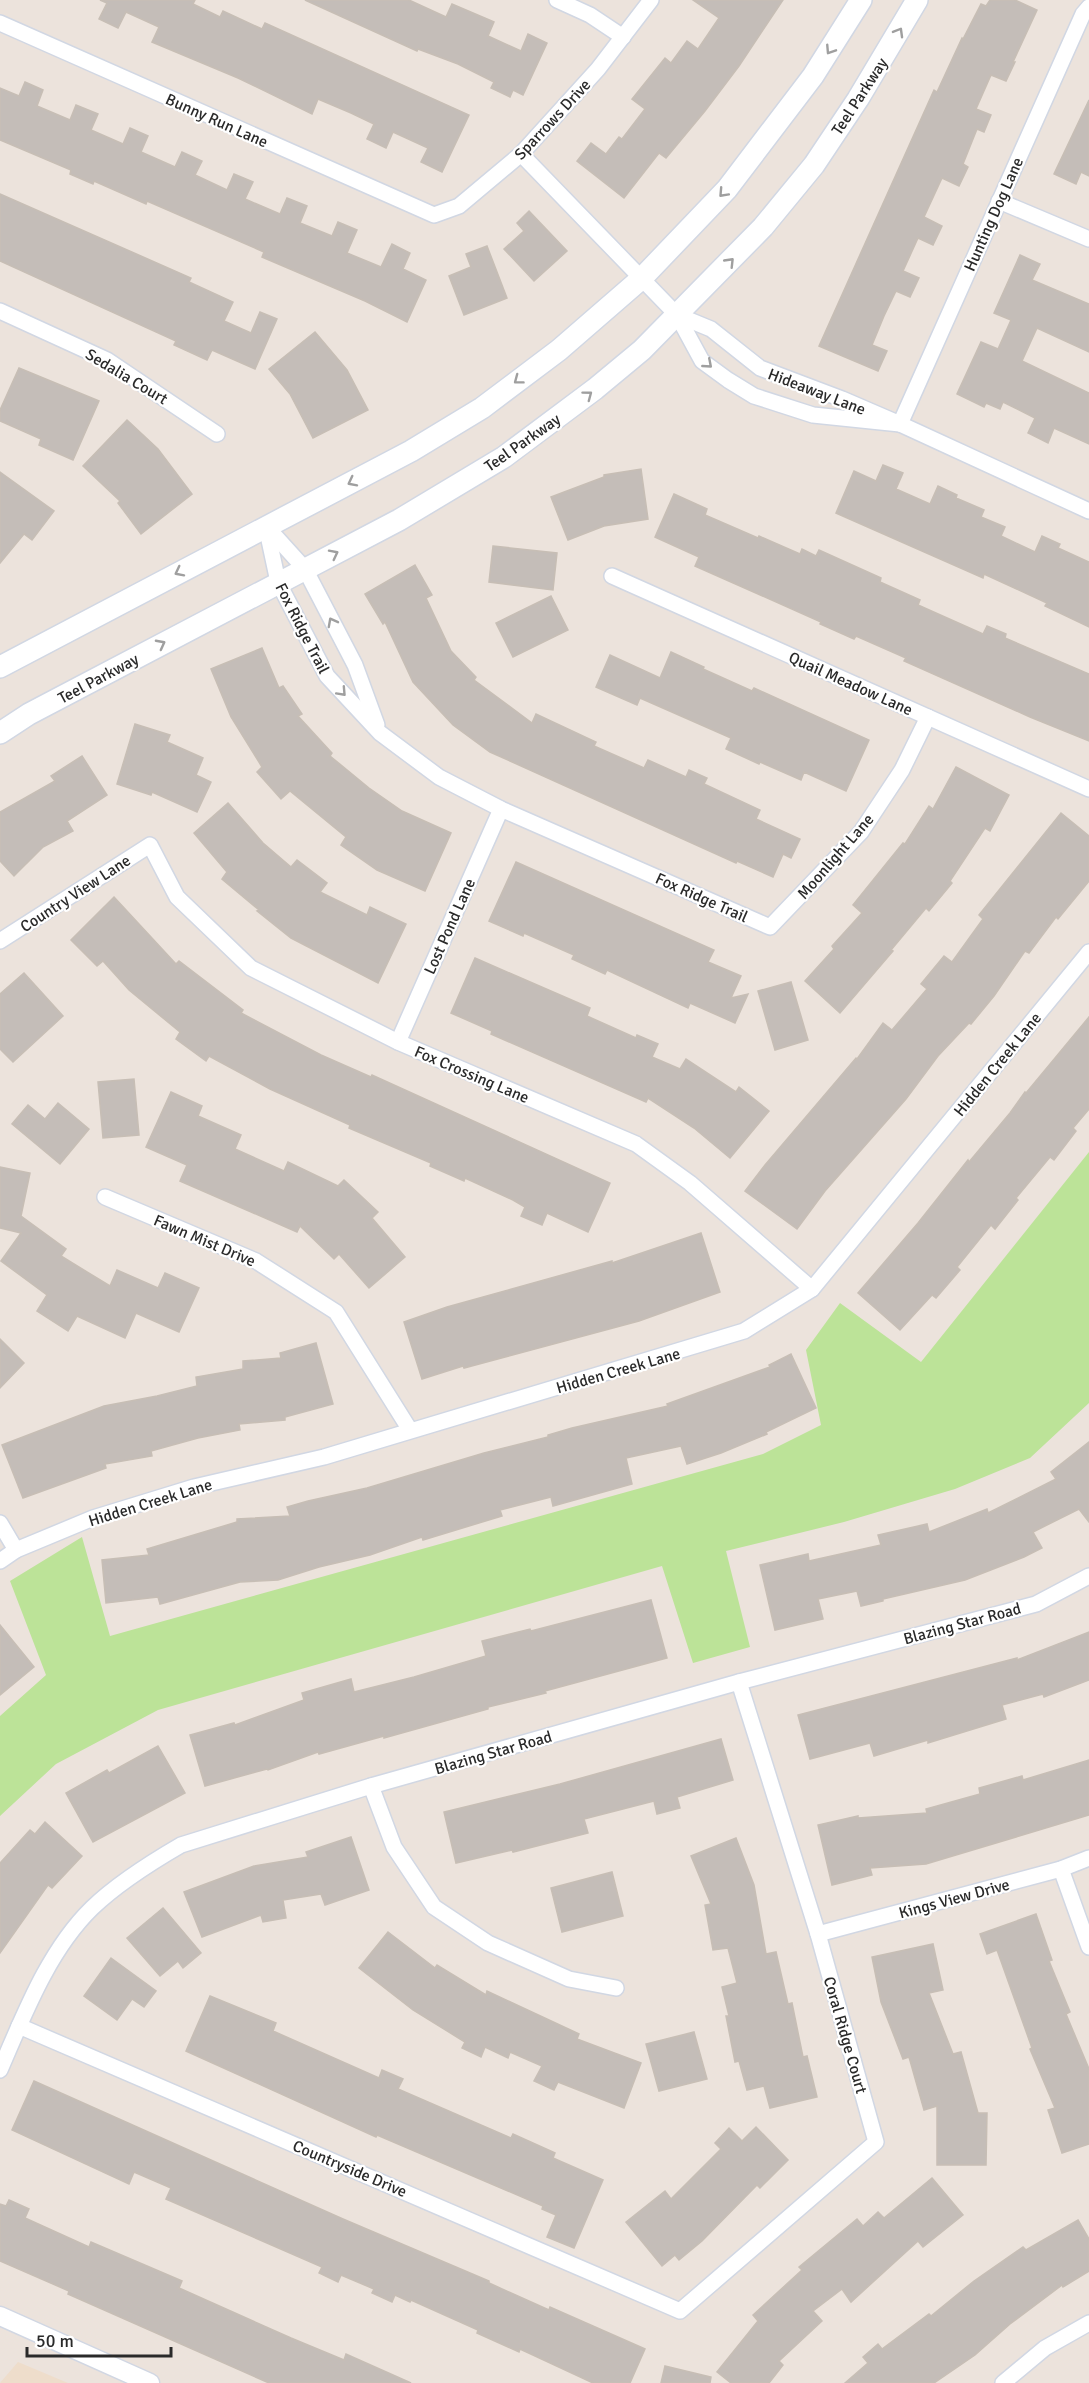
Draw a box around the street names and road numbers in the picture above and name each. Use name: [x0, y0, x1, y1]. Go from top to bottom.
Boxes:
street label: Teel Parkway: [827, 54, 893, 139]
street label: Sparrows Drive: [510, 75, 595, 164]
street label: Bunny Run Lane: [162, 89, 271, 152]
street label: Hunting Dog Lane: [960, 154, 1028, 275]
street label: Sedalia Court: [82, 344, 172, 409]
street label: Hideaway Lane: [765, 364, 868, 420]
street label: Teel Parkway: [481, 409, 565, 476]
street label: Fox Ridge Trail: [271, 580, 334, 677]
street label: Quail Meadow Lane: [785, 648, 916, 720]
street label: Teel Parkway: [55, 649, 143, 708]
street label: Moonlight Lane: [793, 810, 878, 903]
street label: Country View Lane: [17, 851, 135, 937]
street label: Fox Ridge Trail: [652, 869, 751, 927]
street label: Lost Pond Lane: [420, 875, 480, 978]
street label: Hidden Creek Lane: [950, 1009, 1046, 1121]
street label: Fox Crossing Lane: [411, 1042, 532, 1108]
street label: Fawn Mist Drive: [151, 1210, 259, 1271]
street label: Hidden Creek Lane: [554, 1344, 683, 1398]
street label: Hidden Creek Lane: [86, 1475, 215, 1531]
street label: Blazing Star Road: [901, 1599, 1023, 1649]
street label: Blazing Star Road: [432, 1727, 554, 1779]
street label: Kings View Drive: [897, 1875, 1012, 1923]
street label: Coral Ridge Court: [819, 1974, 871, 2096]
street label: Countryside Drive: [290, 2136, 410, 2202]

